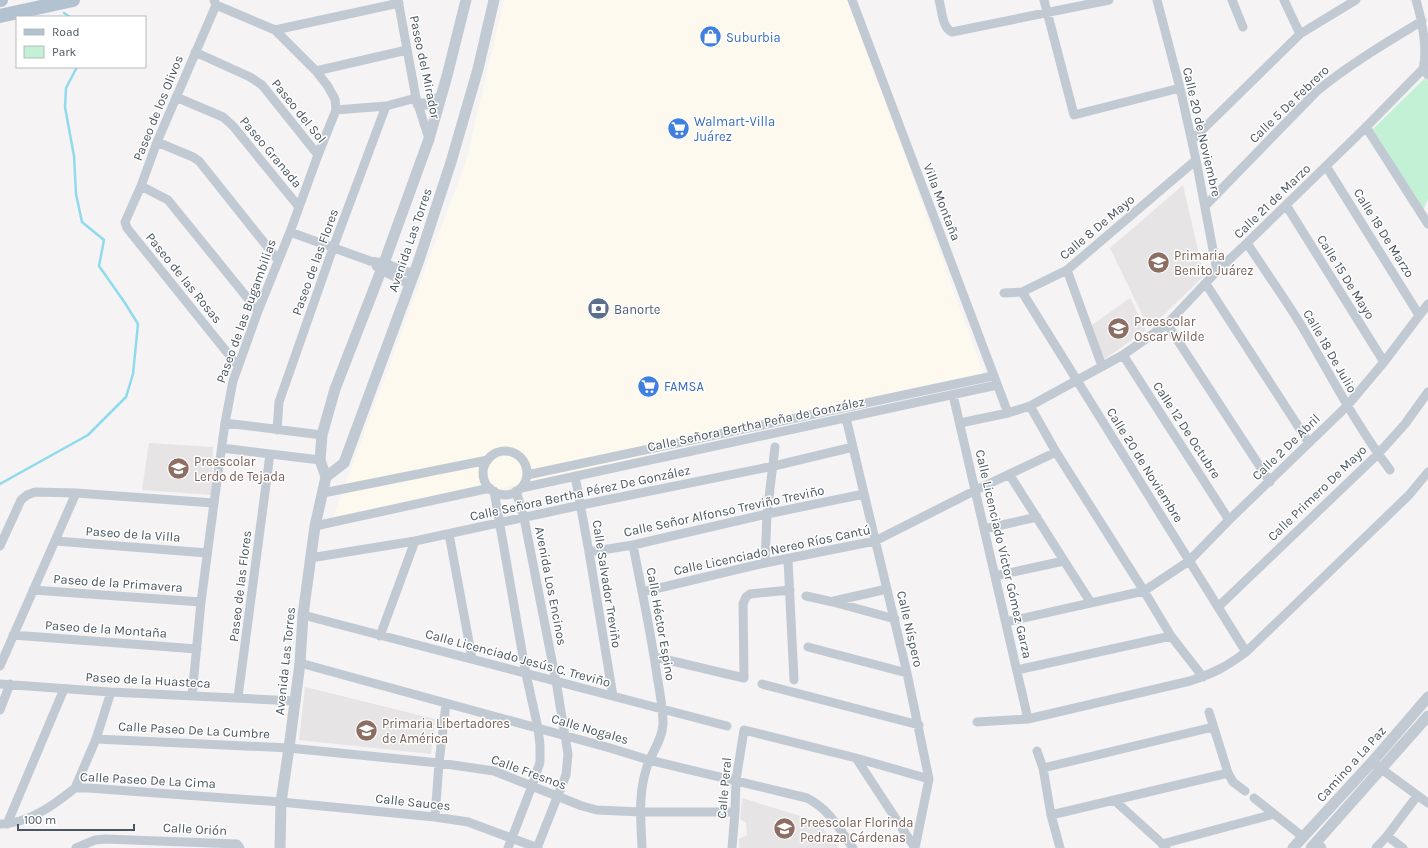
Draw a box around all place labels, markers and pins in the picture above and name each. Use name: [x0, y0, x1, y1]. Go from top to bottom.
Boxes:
shop icon: Suburbia: [697, 24, 723, 50]
place label: Suburbia: [726, 30, 781, 45]
place label: Walmart-Villa Juárez: [694, 114, 775, 144]
supermarket icon: Walmart-Villa Juárez: [666, 115, 692, 141]
place label: Primaria Benito Juárez: [1174, 248, 1253, 278]
school or university icon: Primaria Benito Juárez: [1146, 249, 1172, 275]
bank icon: Banorte: [586, 296, 612, 322]
place label: Banorte: [614, 302, 661, 317]
place label: Preescolar Oscar Wilde: [1134, 314, 1205, 344]
school or university icon: Preescolar Oscar Wilde: [1105, 315, 1131, 341]
supermarket icon: FAMSA: [635, 373, 661, 399]
place label: FAMSA: [664, 379, 704, 394]
place label: Preescolar Lerdo de Tejada: [194, 454, 285, 484]
school or university icon: Preescolar Lerdo de Tejada: [166, 455, 192, 481]
place label: Primaria Libertadores de América: [382, 716, 510, 746]
school or university icon: Primaria Libertadores de América: [354, 717, 380, 743]
place label: Preescolar Florinda Pedraza Cárdenas: [800, 815, 913, 845]
school or university icon: Preescolar Florinda Pedraza Cárdenas: [772, 816, 798, 842]

